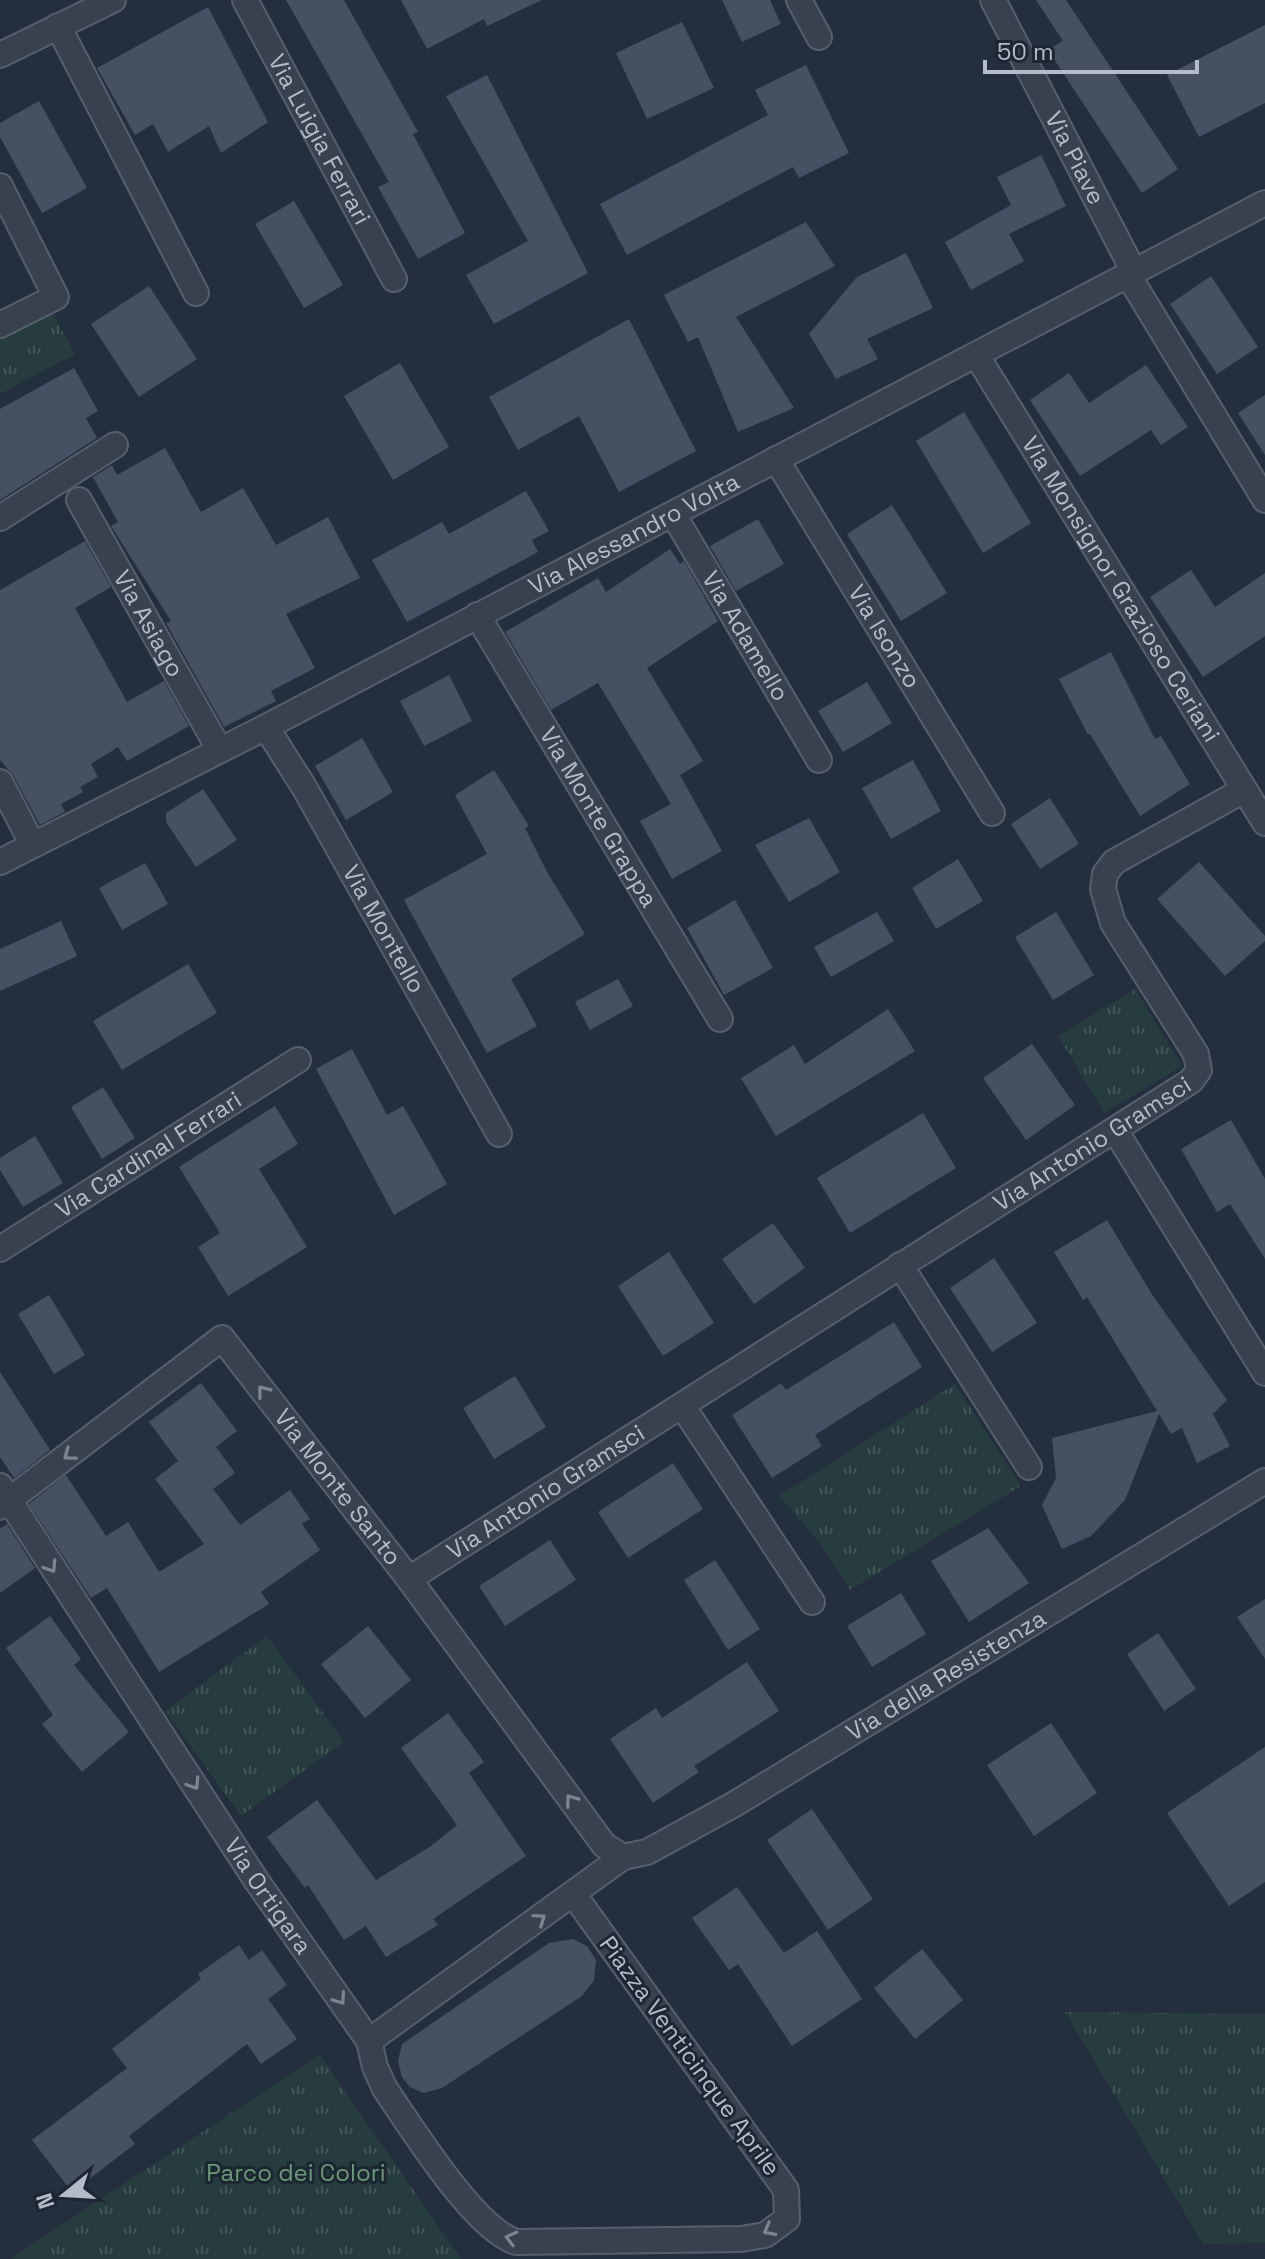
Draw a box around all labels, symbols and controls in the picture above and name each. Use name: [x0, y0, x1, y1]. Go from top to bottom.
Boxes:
scale bar: [985, 24, 1197, 74]
text: 50 m: [997, 36, 1054, 67]
street label: Via Luigia Ferrari: [262, 48, 378, 230]
street label: Via Piave: [1038, 106, 1112, 210]
street label: Via Monsignor Grazioso Ceriani: [1015, 430, 1227, 748]
street label: Via Alessandro Volta: [523, 465, 745, 601]
street label: Via Asiago: [107, 565, 191, 682]
street label: Via Adamello: [695, 565, 797, 707]
street label: Via Isonzo: [841, 579, 928, 694]
street label: Via Monte Grappa: [533, 721, 665, 913]
street label: Via Montello: [336, 859, 433, 998]
street label: Via Antonio Gramsci: [987, 1069, 1197, 1218]
street label: Via Cardinal Ferrari: [50, 1084, 247, 1225]
one-way arrow: [259, 1385, 273, 1400]
street label: Via Monte Santo: [268, 1402, 409, 1572]
street label: Via Antonio Gramsci: [441, 1417, 650, 1566]
one-way arrow: [63, 1446, 78, 1460]
one-way arrow: [41, 1558, 56, 1573]
street label: Via della Resistenza: [840, 1602, 1052, 1747]
one-way arrow: [184, 1776, 199, 1790]
one-way arrow: [566, 1795, 581, 1809]
street label: Via Ortigara: [218, 1832, 319, 1960]
one-way arrow: [531, 1914, 545, 1929]
street label: Piazza Venticinque Aprile: [593, 1930, 788, 2182]
one-way arrow: [330, 1991, 345, 2005]
north arrow: [24, 2155, 104, 2235]
park label: Parco dei Colori: [206, 2157, 386, 2188]
text: N: [29, 2190, 61, 2213]
one-way arrow: [762, 2220, 777, 2235]
one-way arrow: [505, 2230, 519, 2247]

